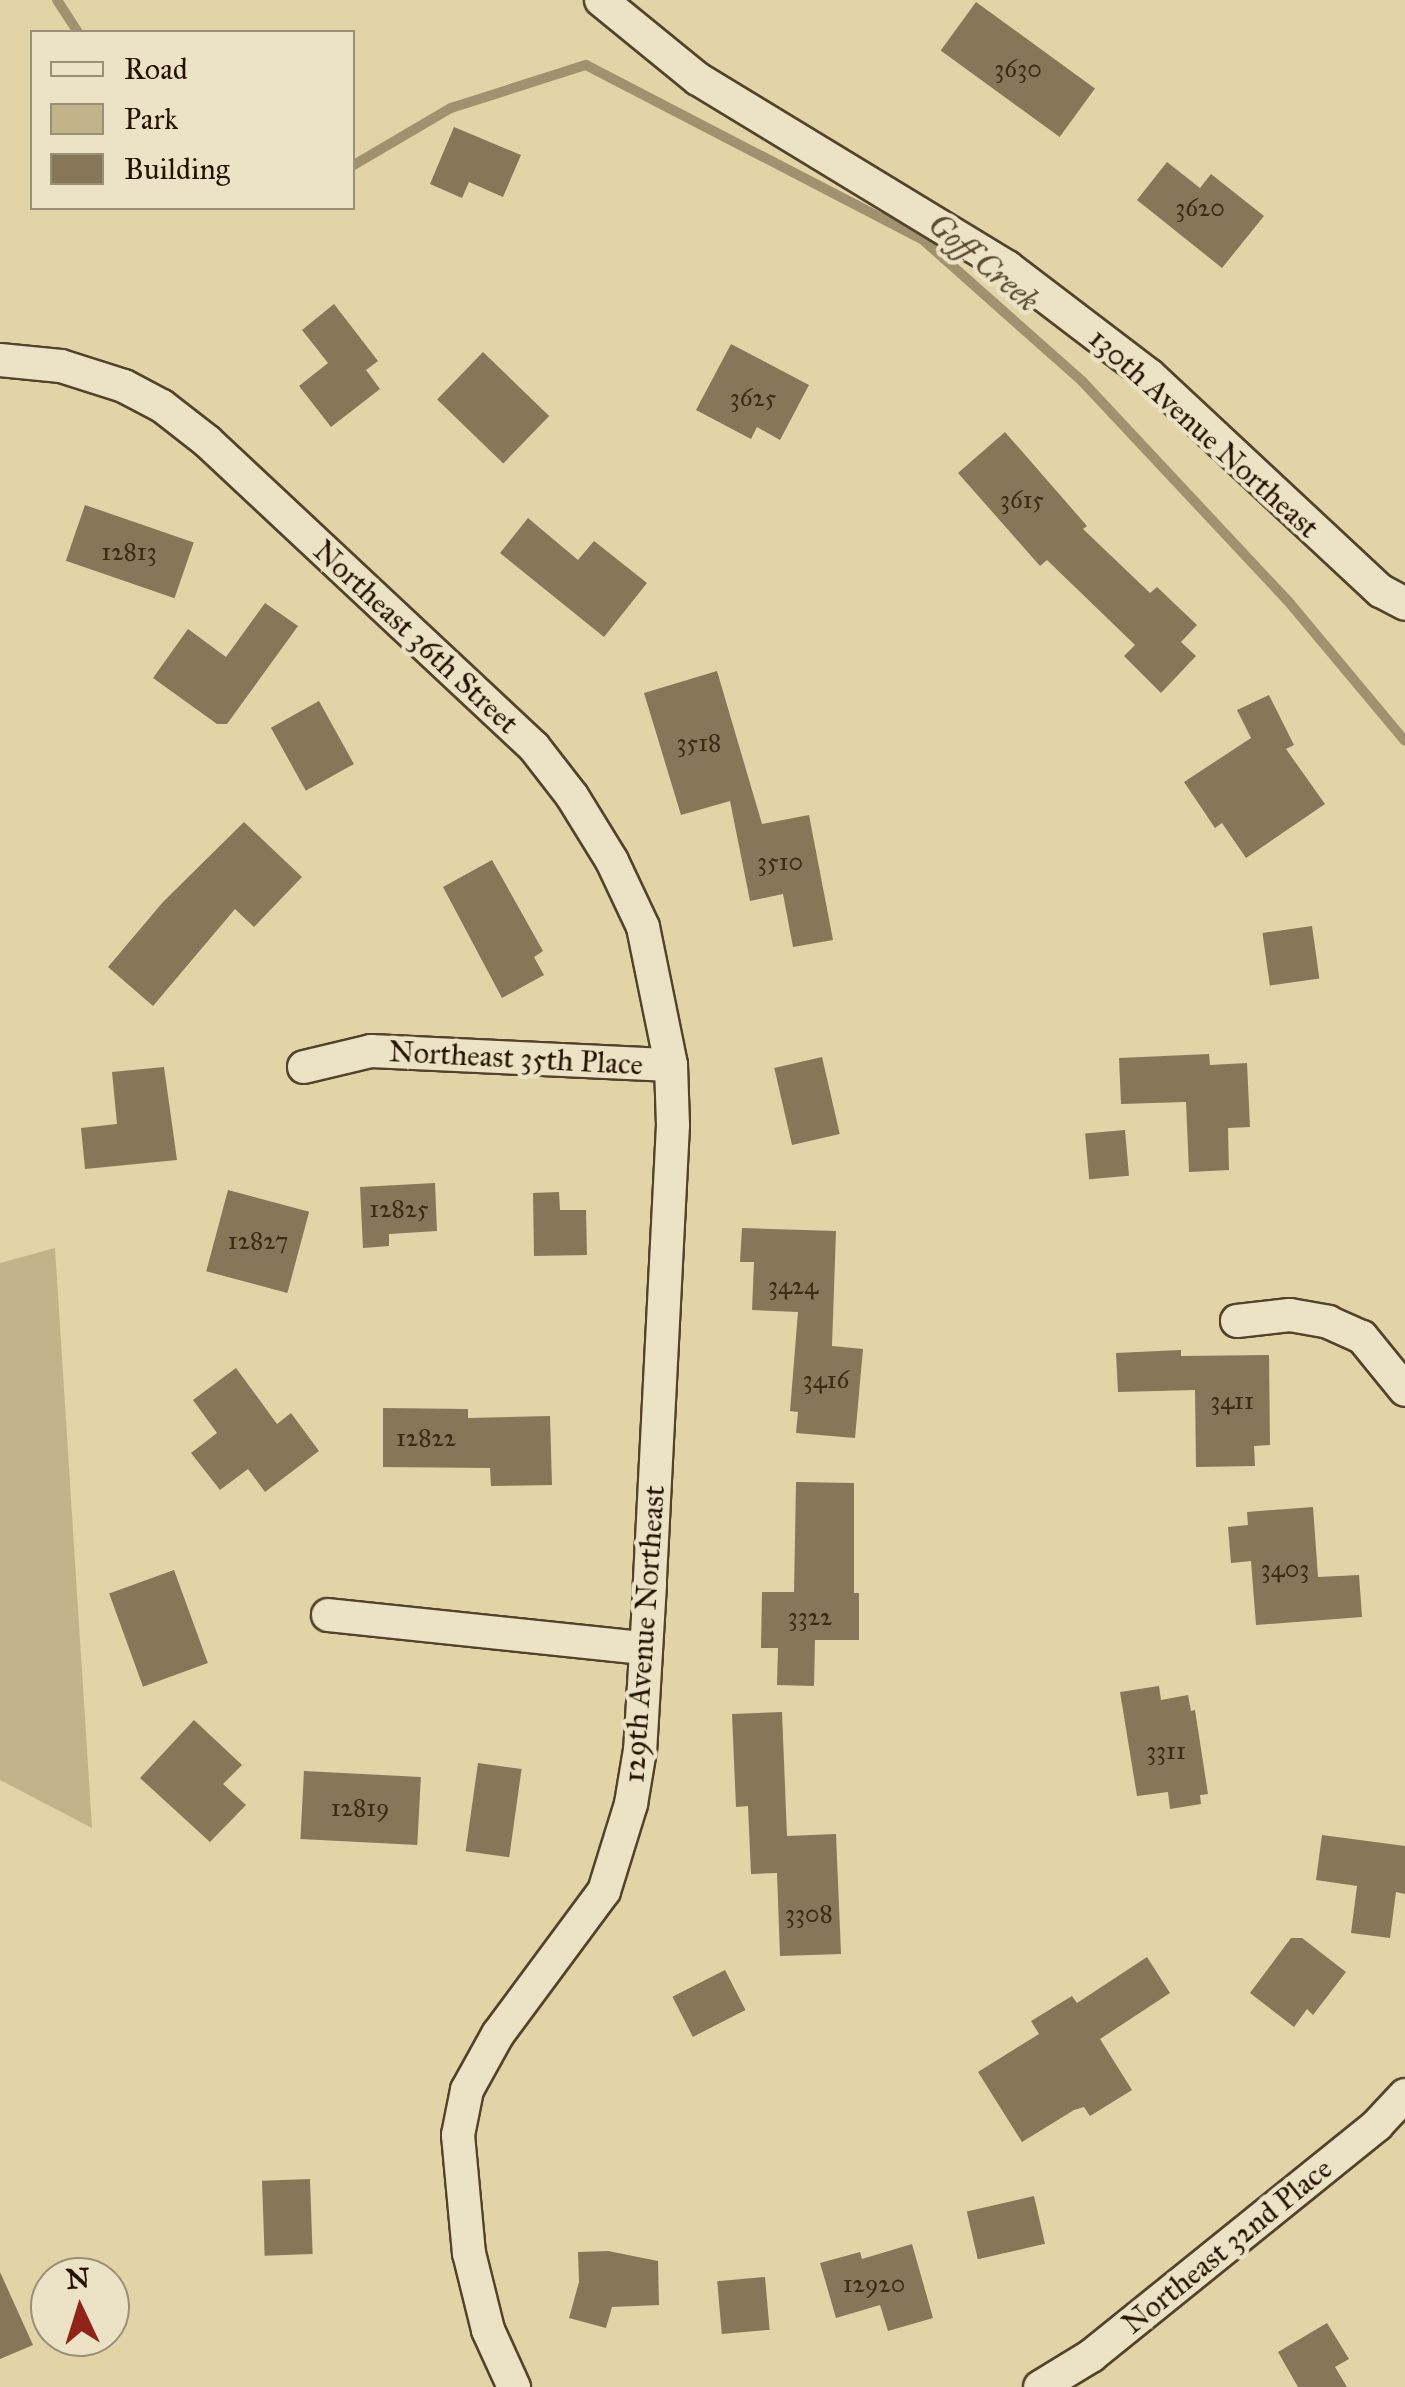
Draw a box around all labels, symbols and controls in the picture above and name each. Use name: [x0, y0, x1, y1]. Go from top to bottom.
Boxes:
legend: [30, 30, 355, 210]
text: Road: [124, 51, 188, 87]
house number: 3630: [994, 54, 1042, 84]
text: Park: [124, 101, 178, 137]
text: Building: [124, 151, 230, 187]
house number: 3620: [1175, 193, 1225, 223]
water label: Goff Creek: [920, 206, 1046, 320]
street label: 130th Avenue Northeast: [1082, 320, 1326, 546]
house number: 3625: [730, 383, 776, 413]
house number: 3615: [1000, 485, 1044, 515]
street label: Northeast 36th Street: [306, 533, 526, 741]
house number: 12813: [101, 537, 157, 567]
house number: 3518: [677, 728, 721, 758]
house number: 3510: [757, 847, 803, 877]
street label: Northeast 35th Place: [388, 1033, 644, 1083]
house number: 12825: [369, 1194, 429, 1224]
house number: 12827: [228, 1226, 288, 1256]
house number: 3424: [768, 1271, 818, 1301]
house number: 3416: [803, 1365, 849, 1395]
house number: 3411: [1210, 1386, 1254, 1416]
house number: 12822: [396, 1423, 456, 1453]
street label: 129th Avenue Northeast: [616, 1484, 672, 1784]
house number: 3403: [1261, 1554, 1309, 1584]
house number: 3322: [788, 1602, 832, 1632]
house number: 3311: [1146, 1736, 1186, 1766]
house number: 12819: [331, 1793, 389, 1823]
house number: 3308: [785, 1899, 833, 1929]
street label: Northeast 32nd Place: [1115, 2150, 1339, 2342]
north arrow: [30, 2257, 130, 2357]
text: N: [65, 2260, 91, 2297]
house number: 12920: [843, 2269, 905, 2299]

